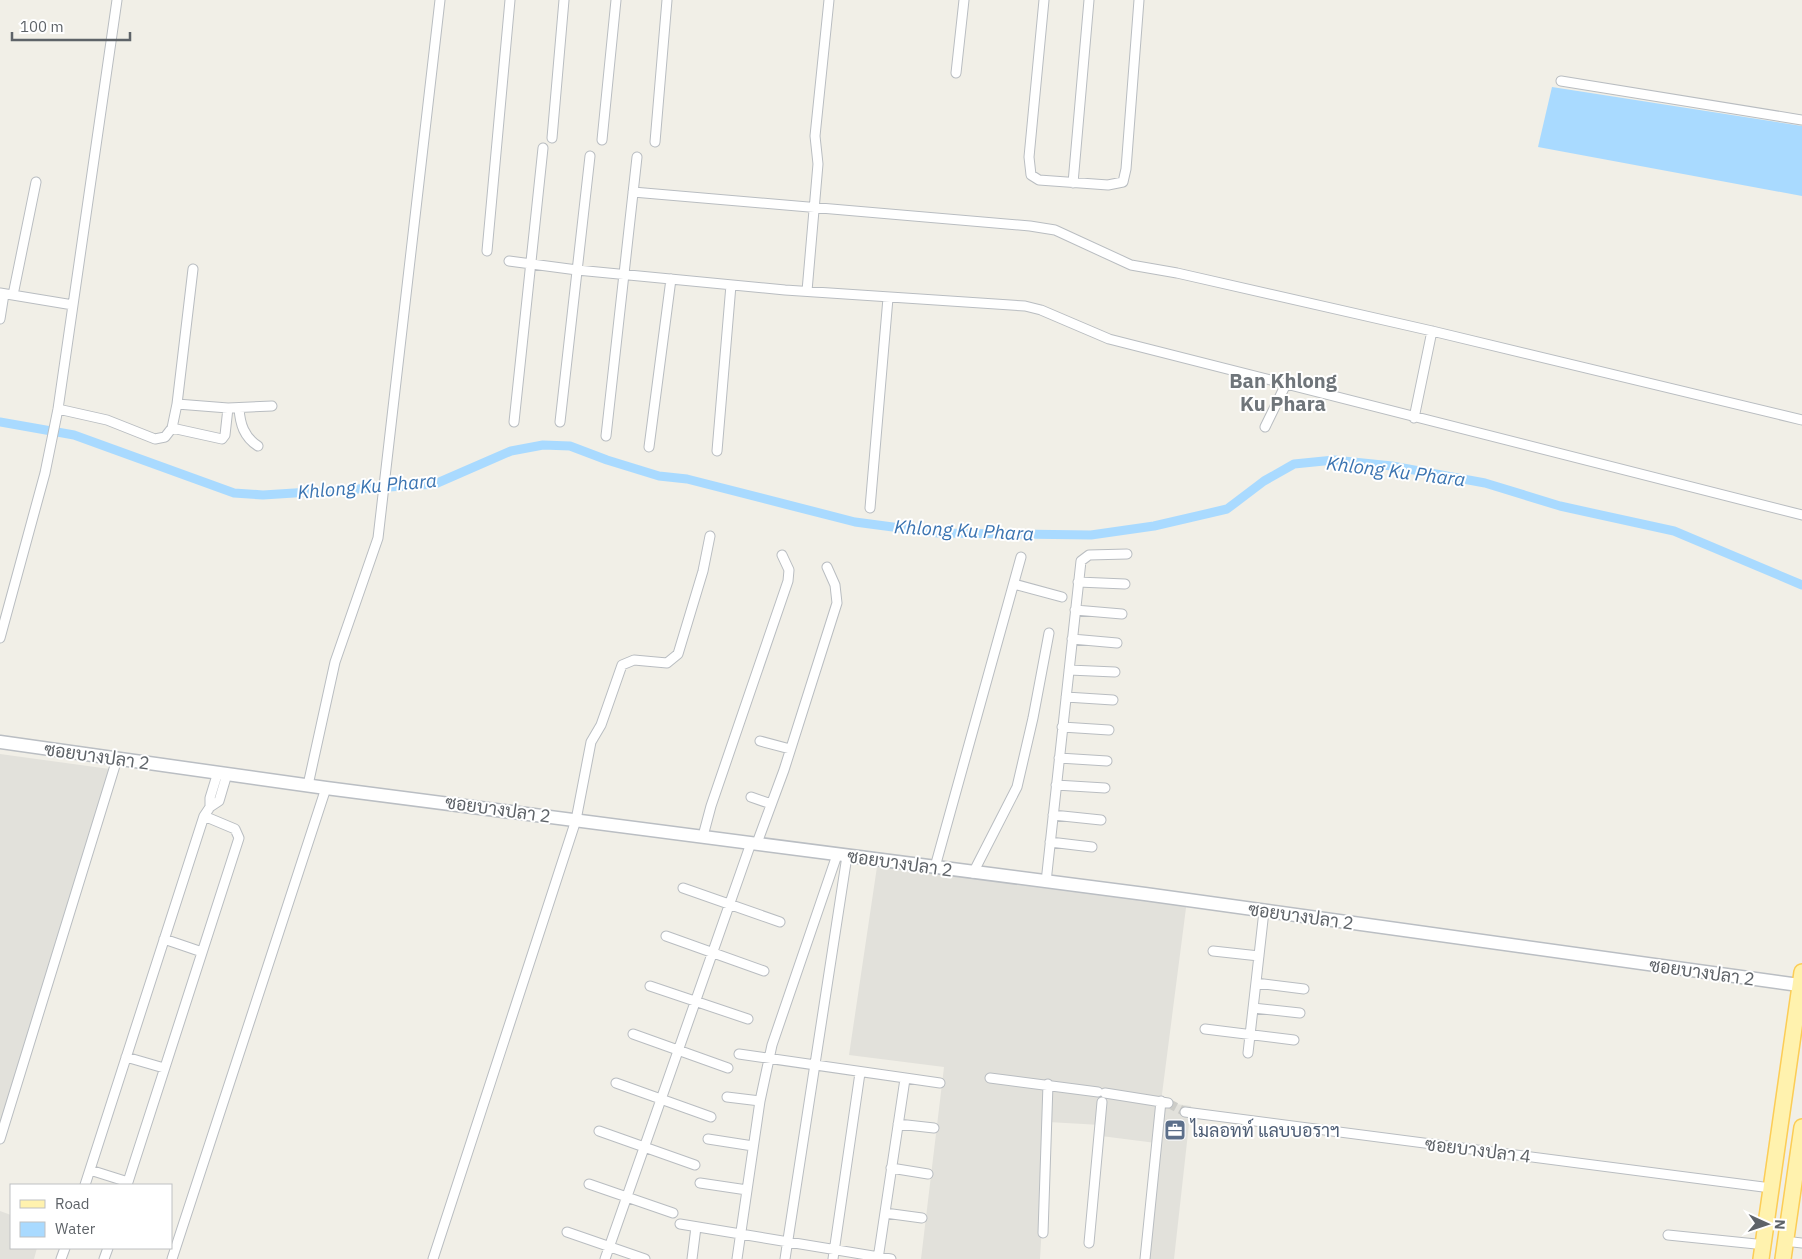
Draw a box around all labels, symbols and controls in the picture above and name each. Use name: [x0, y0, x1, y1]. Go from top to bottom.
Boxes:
scale bar: [12, 10, 130, 42]
text: 100 m: [20, 17, 64, 36]
district label: Ban Khlong Ku Phara: [1229, 367, 1338, 417]
water label: Khlong Ku Phara: [1325, 451, 1467, 491]
water label: Khlong Ku Phara: [296, 468, 438, 504]
water label: Khlong Ku Phara: [894, 514, 1034, 546]
street label: ซอยบางปลา 2: [43, 737, 151, 775]
street label: ซอยบางปลา 2: [444, 790, 552, 828]
street label: ซอยบางปลา 2: [846, 844, 954, 882]
street label: ซอยบางปลา 2: [1247, 897, 1355, 935]
street label: ซอยบางปลา 2: [1648, 953, 1756, 991]
office icon: ไมลอทท์ แลบบอราฯ: [1163, 1118, 1187, 1142]
place label: ไมลอทท์ แลบบอราฯ: [1189, 1118, 1340, 1142]
street label: ซอยบางปลา 4: [1424, 1132, 1532, 1168]
legend: [10, 1184, 172, 1249]
text: Road: [55, 1194, 90, 1213]
north arrow: [1742, 1199, 1792, 1249]
text: Water: [55, 1219, 96, 1238]
text: N: [1771, 1219, 1789, 1230]

